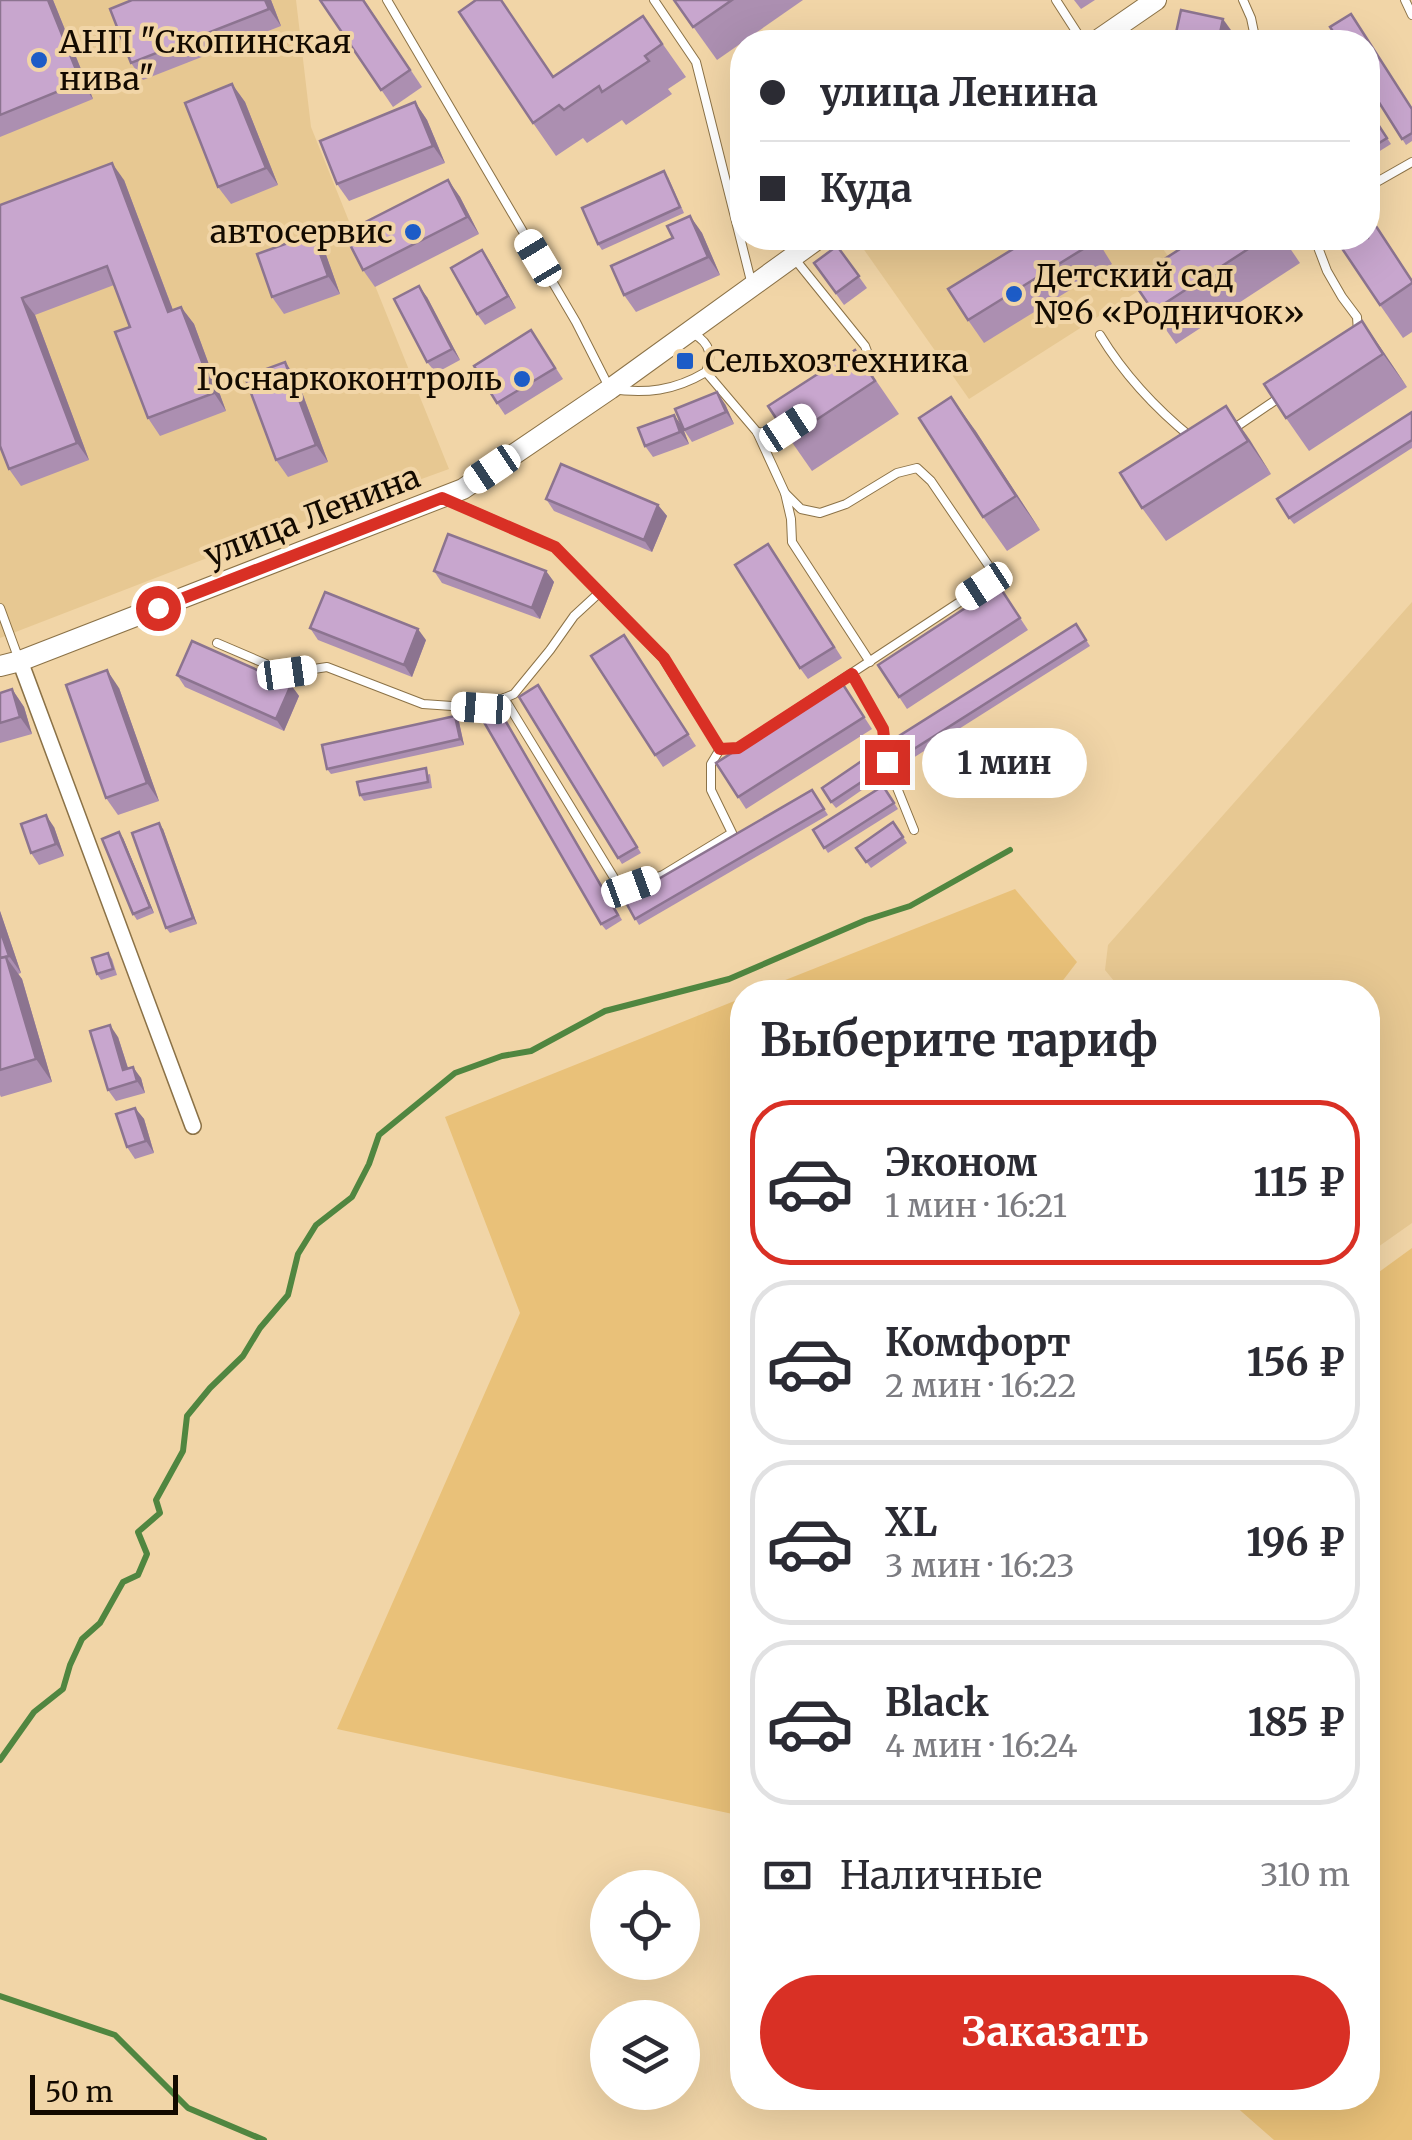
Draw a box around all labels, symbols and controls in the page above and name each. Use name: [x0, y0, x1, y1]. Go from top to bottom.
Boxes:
place label: АНП "Скопинская нива": [58, 22, 351, 99]
marker: АНП "Скопинская нива": [28, 49, 50, 71]
text: улица Ленина: [820, 69, 1098, 116]
text: Куда: [820, 165, 912, 212]
place label: автосервис: [210, 212, 393, 252]
marker: автосервис: [402, 221, 424, 243]
car: [510, 225, 566, 291]
place label: Детский сад №6 «Родничок»: [1034, 256, 1305, 333]
marker: Детский сад №6 «Родничок»: [1003, 283, 1025, 305]
place label: Сельхозтехника: [705, 341, 969, 381]
marker: Сельхозтехника: [674, 350, 696, 372]
place label: Госнаркоконтроль: [196, 359, 502, 399]
marker: Госнаркоконтроль: [511, 368, 533, 390]
car: [755, 399, 821, 457]
car: [459, 440, 525, 498]
street label: улица Ленина: [198, 457, 426, 575]
car: [951, 557, 1017, 615]
route start: [136, 586, 181, 631]
car: [255, 654, 319, 692]
car: [450, 691, 512, 725]
callout: 1 мин: [922, 727, 1087, 797]
route end: [865, 740, 910, 785]
text: 1 мин: [957, 743, 1052, 783]
car: [598, 863, 664, 911]
text: Выберите тариф: [760, 1012, 1157, 1068]
icon: car: [765, 1138, 855, 1228]
text: Эконом: [885, 1139, 1038, 1186]
text: 115 ₽: [1253, 1159, 1345, 1206]
text: 1 мин · 16:21: [885, 1186, 1067, 1226]
icon: car: [765, 1318, 855, 1408]
text: Комфорт: [885, 1319, 1071, 1366]
text: 156 ₽: [1247, 1339, 1345, 1386]
text: 2 мин · 16:22: [885, 1366, 1077, 1406]
icon: car: [765, 1498, 855, 1588]
text: XL: [885, 1499, 937, 1546]
text: 196 ₽: [1246, 1519, 1345, 1566]
text: 3 мин · 16:23: [885, 1546, 1075, 1586]
icon: car: [765, 1678, 855, 1768]
text: Black: [885, 1679, 989, 1726]
text: 185 ₽: [1248, 1699, 1345, 1746]
text: 4 мин · 16:24: [885, 1726, 1078, 1766]
icon: cash: [760, 1848, 815, 1903]
text: Наличные: [840, 1852, 1042, 1899]
text: 310 m: [1260, 1855, 1350, 1895]
map controls: [590, 1870, 700, 2110]
button: locate: [590, 1870, 700, 1980]
button: Заказать: [760, 1975, 1350, 2090]
button: layers: [590, 2000, 700, 2110]
scale bar: [30, 2070, 178, 2114]
text: 50 m: [45, 2074, 113, 2110]

